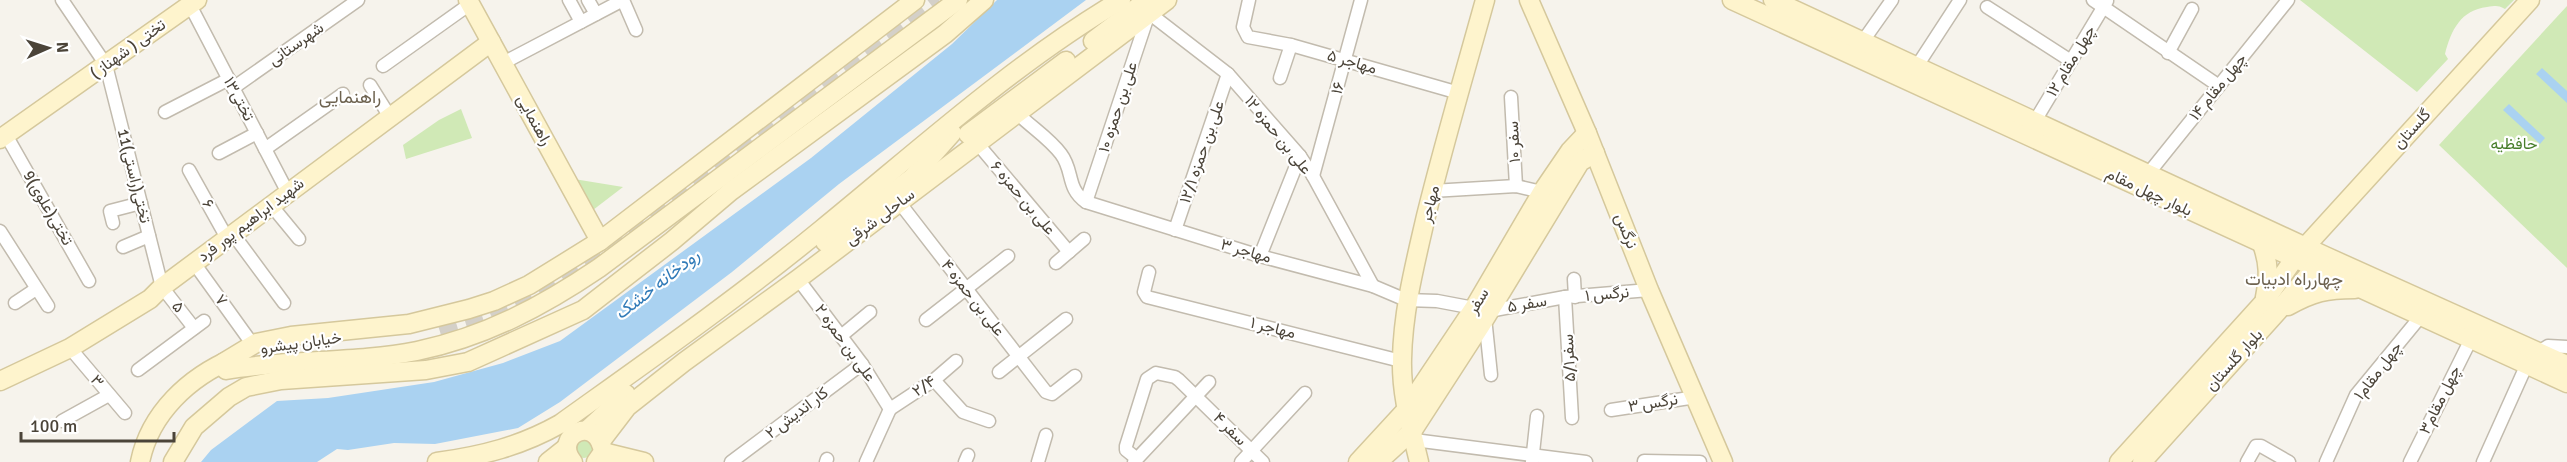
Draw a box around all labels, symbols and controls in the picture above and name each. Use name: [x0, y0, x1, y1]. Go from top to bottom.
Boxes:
street label: تختی ( شهناز ): [86, 15, 170, 83]
north arrow: [18, 18, 78, 78]
street label: شهرستانی: [264, 18, 328, 70]
street label: چهل مقام ۱۲: [2042, 21, 2101, 101]
text: N: [52, 41, 72, 53]
street label: ۵ مهاجر: [1325, 45, 1379, 79]
street label: چهل مقام ۱۴: [2185, 49, 2252, 125]
street label: ۱۰ علی بن حمزه: [1094, 59, 1142, 155]
street label: تختی۱۳: [219, 74, 259, 125]
street label: ۱۶: [1327, 79, 1349, 97]
district label: راهنمایی: [319, 86, 381, 108]
street label: راهنمایی: [512, 91, 556, 149]
street label: ۱۲ علی بن حمزه: [1240, 91, 1316, 179]
street label: ۱۲/۱ علی بن حمزه: [1175, 98, 1229, 206]
street label: گلستان: [2389, 105, 2435, 153]
street label: ۱۰ سفر: [1503, 121, 1525, 163]
street label: 11تختی(راستی): [113, 127, 155, 225]
park label: حافظیه: [2490, 134, 2538, 154]
street label: ۶ علی بن حمزه: [986, 157, 1060, 239]
street label: بلوار چهل مقام: [2102, 163, 2195, 222]
street label: 9تختی(علوی): [19, 167, 77, 249]
street label: شهید ابراهیم پور فرد: [194, 173, 309, 267]
street label: مهاجر: [1416, 183, 1444, 226]
street label: ساحلی شرقی: [841, 184, 919, 250]
street label: ۶: [197, 196, 219, 212]
street label: نرگس: [1610, 210, 1642, 252]
street label: ۳ مهاجر: [1218, 234, 1274, 268]
water label: رودخانه خشک: [610, 244, 704, 324]
street label: ۴ علی بن حمزه: [937, 256, 1009, 340]
district label: چهارراه ادبیات: [2245, 268, 2343, 291]
street label: ۱ نرگس: [1584, 282, 1630, 306]
street label: سفر: [1462, 284, 1493, 318]
street label: ۷: [210, 290, 232, 310]
street label: ۵ سفر: [1506, 291, 1548, 317]
street label: ۵: [167, 297, 189, 317]
street label: ۲ علی بن حمزه: [810, 300, 880, 386]
street label: ۱ مهاجر: [1248, 313, 1298, 343]
street label: بلوار گلستان: [2201, 325, 2267, 395]
street label: خیابان پیشرو: [259, 327, 343, 360]
street label: ۵/۱سفر: [1558, 334, 1580, 382]
street label: چهل مقام۱: [2350, 338, 2407, 405]
street label: چهل مقام۳: [2415, 362, 2466, 438]
street label: ۳: [86, 371, 108, 391]
street label: ۲/۴: [908, 371, 940, 401]
street label: ۲ کار اندیش: [762, 383, 832, 443]
street label: ۳ نرگس: [1627, 389, 1679, 417]
scale bar: [21, 405, 174, 443]
street label: ۴ سفر: [1209, 408, 1251, 450]
text: 100 m: [30, 415, 77, 437]

